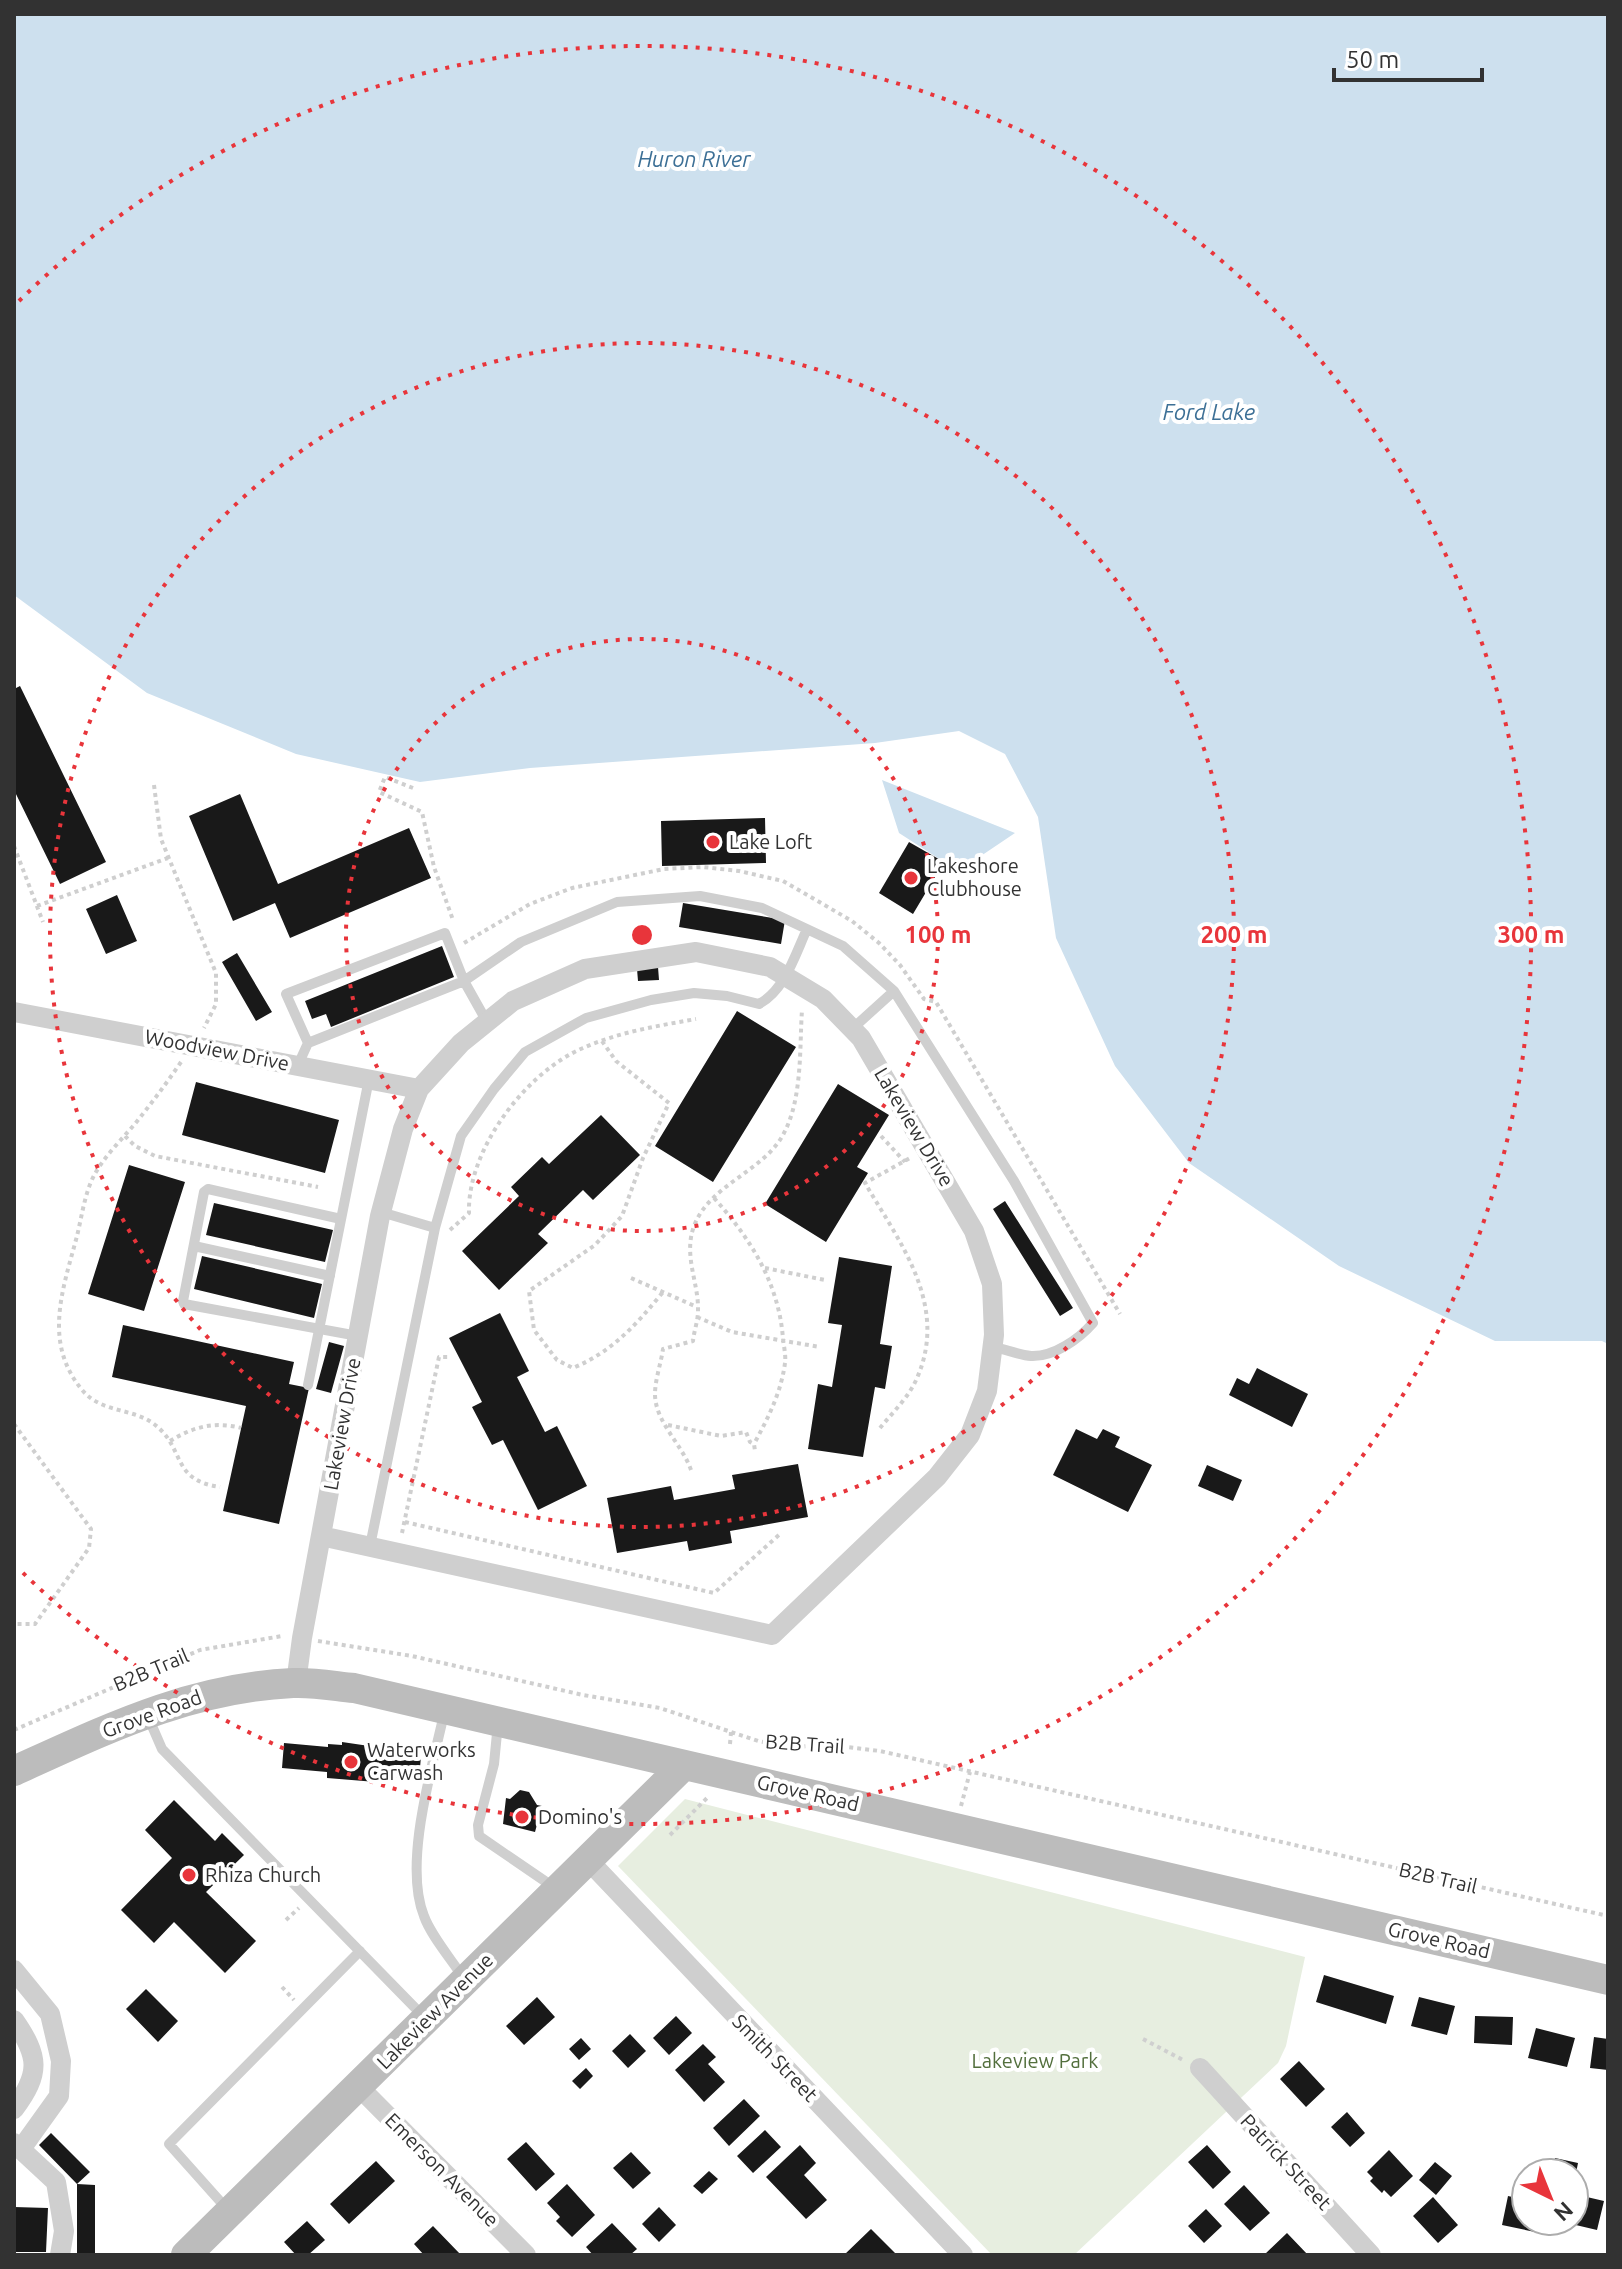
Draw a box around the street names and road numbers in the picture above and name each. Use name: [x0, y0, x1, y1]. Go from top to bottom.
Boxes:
street label: Woodview Drive: [143, 1024, 291, 1075]
street label: Lakeview Drive: [870, 1063, 959, 1190]
street label: Lakeview Drive: [319, 1356, 364, 1492]
street label: B2B Trail: [110, 1643, 192, 1696]
street label: Grove Road: [99, 1685, 205, 1742]
street label: B2B Trail: [765, 1729, 846, 1758]
street label: Grove Road: [755, 1770, 861, 1815]
street label: B2B Trail: [1397, 1857, 1479, 1898]
street label: Grove Road: [1386, 1917, 1492, 1962]
street label: Lakeview Avenue: [372, 1948, 497, 2073]
street label: Smith Street: [728, 2009, 823, 2106]
street label: Emerson Avenue: [381, 2108, 504, 2231]
street label: Patrick Street: [1236, 2109, 1337, 2214]

